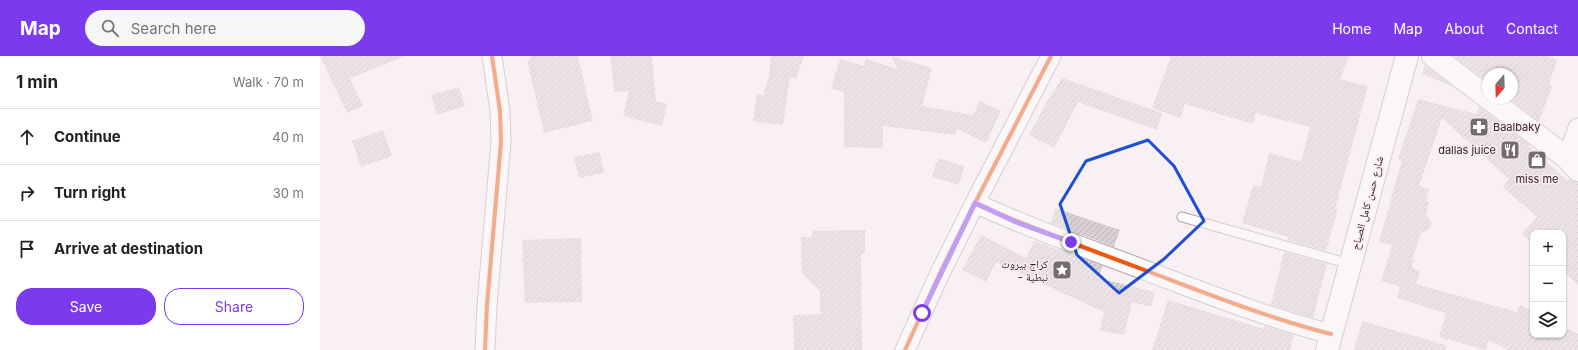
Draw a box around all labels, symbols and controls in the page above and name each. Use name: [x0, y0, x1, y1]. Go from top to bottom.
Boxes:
search box: [85, 10, 365, 46]
text: Map: [20, 17, 61, 40]
icon: search: [99, 17, 121, 39]
text: Search here: [131, 19, 216, 38]
text: Home: [1332, 20, 1371, 37]
text: Map: [1393, 20, 1423, 37]
text: About: [1445, 20, 1484, 37]
text: Contact: [1506, 20, 1558, 37]
north arrow: [1482, 68, 1518, 104]
text: 1 min: [16, 72, 58, 92]
text: Walk · 70 m: [233, 74, 304, 90]
pharmacy icon: Baalbaky: [1468, 116, 1490, 138]
place label: Baalbaky: [1493, 120, 1540, 134]
icon: ahead: [16, 126, 38, 148]
text: Continue: [54, 127, 121, 146]
text: 40 m: [272, 129, 304, 145]
restaurant icon: dallas juice: [1499, 139, 1521, 161]
place label: dallas juice: [1438, 143, 1496, 157]
shop icon: miss me: [1526, 149, 1548, 171]
street label: شارع حسن كامل الصباح: [1348, 155, 1386, 251]
place label: miss me: [1515, 172, 1559, 186]
icon: right: [16, 182, 38, 204]
text: Turn right: [54, 183, 126, 202]
text: 30 m: [273, 185, 304, 201]
map controls: [1530, 230, 1566, 338]
button: +: [1530, 230, 1566, 266]
route end: [1062, 233, 1080, 251]
icon: arrive: [16, 238, 38, 260]
text: Arrive at destination: [54, 239, 203, 258]
place label: كراج بيروت - نبطية: [1001, 257, 1048, 284]
place icon: كراج بيروت - نبطية: [1051, 259, 1073, 281]
button: −: [1530, 266, 1566, 302]
button: Save: [16, 288, 156, 325]
button: Share: [164, 288, 304, 325]
button: layers: [1530, 302, 1566, 338]
route start: [913, 304, 931, 322]

